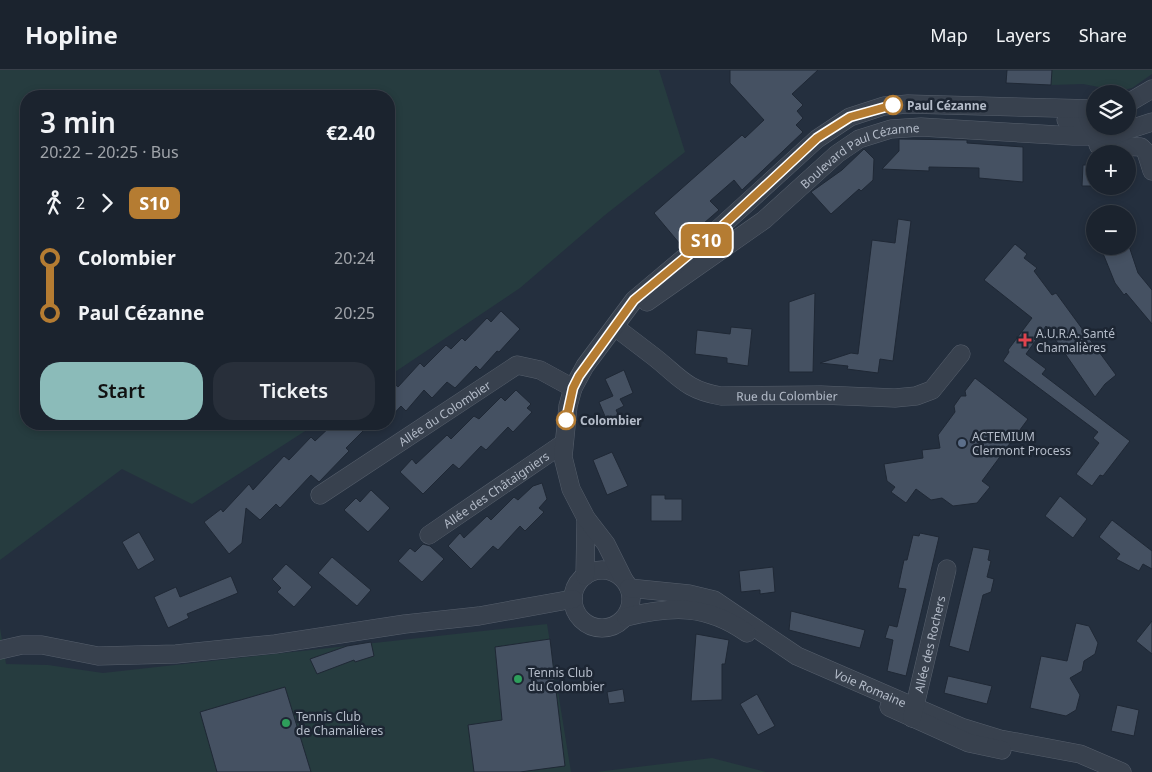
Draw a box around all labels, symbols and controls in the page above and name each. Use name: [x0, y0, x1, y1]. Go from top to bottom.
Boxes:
text: Hopline: [25, 18, 118, 51]
text: Map: [930, 23, 968, 47]
text: Layers: [996, 23, 1051, 47]
text: Share: [1079, 23, 1127, 47]
map controls: [1086, 85, 1136, 255]
button: layers: [1086, 85, 1136, 135]
marker: Paul Cézanne: [883, 95, 903, 115]
place label: Paul Cézanne: [907, 97, 987, 114]
text: 3 min: [40, 103, 116, 141]
street label: Boulevard Paul Cézanne: [796, 119, 920, 192]
text: €2.40: [326, 120, 375, 146]
text: 20:22 – 20:25 · Bus: [40, 141, 179, 163]
button: +: [1086, 145, 1136, 195]
icon: walk: [40, 189, 68, 217]
icon: forward: [93, 189, 121, 217]
text: S10: [139, 191, 170, 215]
text: 2: [76, 192, 85, 214]
button: −: [1086, 205, 1136, 255]
line badge: S10: [677, 224, 735, 256]
text: S10: [691, 228, 721, 252]
text: Colombier: [78, 245, 176, 271]
text: 20:24: [334, 247, 375, 269]
text: Paul Cézanne: [78, 300, 204, 326]
text: 20:25: [334, 302, 375, 324]
place label: A.U.R.A. Santé Chamalières: [1036, 325, 1115, 356]
marker: A.U.R.A. Santé Chamalières: [1018, 333, 1032, 347]
button: Start: [40, 362, 203, 420]
button: Tickets: [213, 362, 375, 420]
street label: Allée du Colombier: [395, 376, 494, 450]
street label: Rue du Colombier: [736, 386, 838, 404]
marker: Colombier: [556, 410, 576, 430]
place label: Colombier: [580, 412, 642, 429]
place label: ACTEMIUM Clermont Process: [972, 428, 1071, 459]
marker: ACTEMIUM Clermont Process: [956, 437, 968, 449]
street label: Allée des Châtaigniers: [440, 447, 553, 532]
street label: Allée des Rochers: [910, 594, 949, 694]
place label: Tennis Club du Colombier: [528, 664, 605, 695]
street label: Voie Romaine: [831, 665, 909, 711]
marker: Tennis Club du Colombier: [512, 673, 524, 685]
place label: Tennis Club de Chamalières: [296, 708, 383, 739]
marker: Tennis Club de Chamalières: [280, 717, 292, 729]

